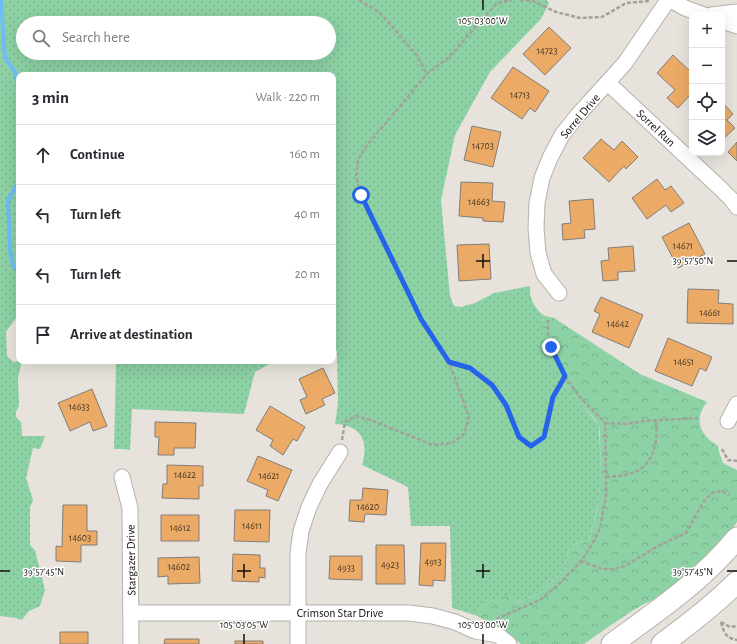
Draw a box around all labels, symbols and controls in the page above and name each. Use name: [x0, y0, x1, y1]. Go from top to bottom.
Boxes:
map controls: [689, 12, 725, 156]
button: +: [689, 12, 725, 48]
search box: [16, 16, 336, 60]
text: 105°03'00"W: [458, 16, 508, 26]
icon: search: [30, 27, 52, 49]
text: Search here: [62, 30, 130, 45]
house number: 14723: [536, 46, 558, 56]
button: −: [689, 48, 725, 84]
button: locate: [689, 84, 725, 120]
text: 3 min: [32, 89, 69, 106]
house number: 14713: [510, 90, 530, 100]
text: Walk · 220 m: [255, 91, 320, 104]
street label: Sorrel Drive: [558, 91, 602, 141]
street label: Sorrel Run: [634, 107, 678, 149]
button: layers: [689, 120, 725, 156]
house number: 14703: [472, 141, 494, 151]
icon: ahead: [32, 144, 54, 166]
text: Continue: [70, 147, 125, 162]
text: 160 m: [290, 148, 320, 161]
route start: [352, 186, 370, 204]
house number: 14663: [468, 197, 490, 207]
icon: left: [32, 204, 54, 226]
text: Turn left: [70, 207, 121, 222]
text: 40 m: [294, 208, 320, 221]
house number: 14671: [673, 241, 693, 251]
text: 39°57'50"N: [673, 256, 713, 266]
icon: left: [32, 264, 54, 286]
text: Turn left: [70, 267, 121, 282]
text: 20 m: [295, 268, 320, 281]
house number: 14661: [699, 308, 721, 318]
house number: 14642: [607, 319, 630, 329]
icon: arrive: [32, 324, 54, 346]
text: Arrive at destination: [70, 327, 193, 342]
route end: [542, 338, 560, 356]
house number: 14651: [674, 357, 694, 367]
house number: 14633: [68, 402, 90, 412]
house number: 14622: [174, 470, 196, 480]
house number: 14621: [259, 471, 279, 481]
house number: 14620: [357, 502, 379, 512]
house number: 14611: [242, 521, 262, 531]
house number: 14612: [170, 523, 191, 533]
street label: Stargazer Drive: [124, 524, 138, 596]
house number: 14603: [69, 533, 91, 543]
house number: 4913: [424, 557, 442, 567]
house number: 4923: [381, 560, 399, 570]
house number: 14602: [168, 562, 191, 572]
house number: 4933: [337, 563, 355, 573]
text: 39°57'45"N: [24, 567, 64, 577]
text: 39°57'45"N: [673, 567, 713, 577]
street label: Crimson Star Drive: [297, 607, 383, 619]
text: 105°03'05"W: [220, 620, 268, 630]
text: 105°03'00"W: [458, 620, 508, 630]

